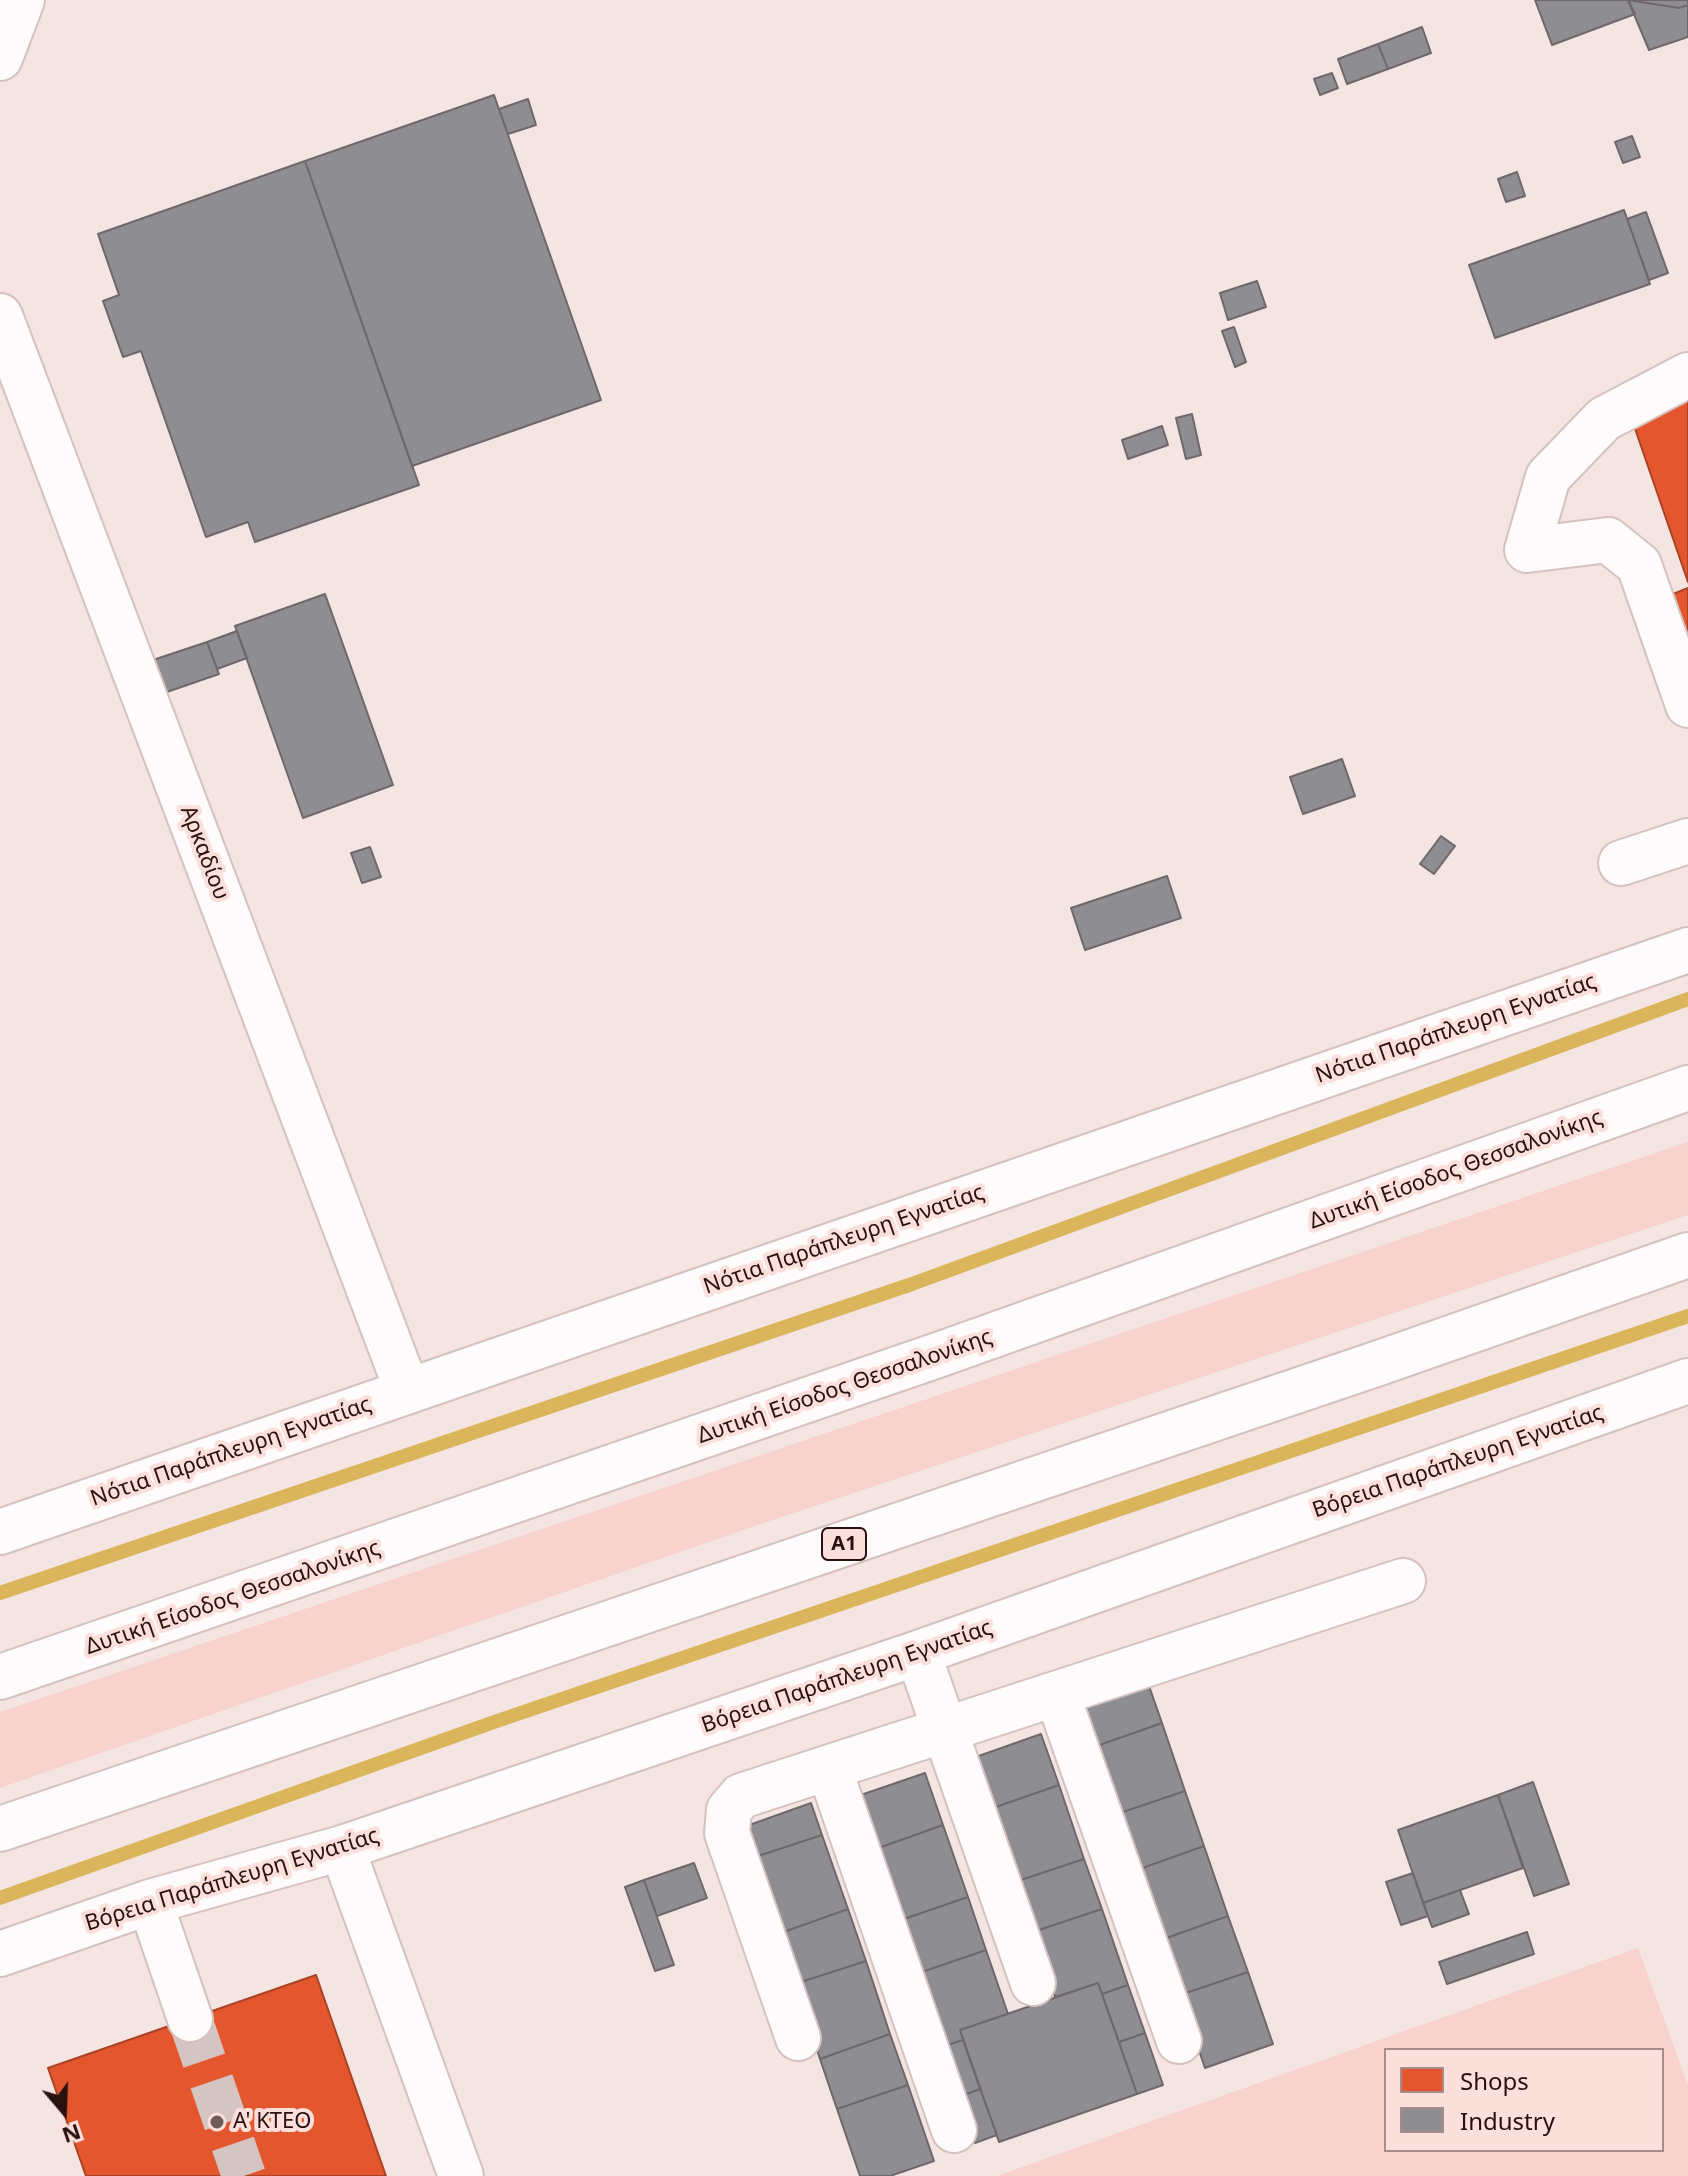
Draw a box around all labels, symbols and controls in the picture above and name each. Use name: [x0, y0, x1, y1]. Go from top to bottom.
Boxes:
street label: Αρκαδίου: [174, 802, 234, 904]
street label: Νότια Παράπλευρη Εγνατίας: [1312, 969, 1600, 1089]
street label: Δυτική Είσοδος Θεσσαλονίκης: [1306, 1105, 1606, 1235]
street label: Νότια Παράπλευρη Εγνατίας: [700, 1180, 988, 1300]
street label: Δυτική Είσοδος Θεσσαλονίκης: [694, 1324, 996, 1450]
street label: Νότια Παράπλευρη Εγνατίας: [87, 1392, 375, 1512]
street label: Βόρεια Παράπλευρη Εγνατίας: [1309, 1400, 1607, 1524]
road number: Α1: [822, 1528, 866, 1560]
street label: Δυτική Είσοδος Θεσσαλονίκης: [82, 1535, 384, 1661]
street label: Βόρεια Παράπλευρη Εγνατίας: [698, 1615, 996, 1739]
street label: Βόρεια Παράπλευρη Εγνατίας: [82, 1823, 382, 1937]
legend: [1384, 2048, 1664, 2152]
text: Shops: [1460, 2064, 1529, 2097]
north arrow: [24, 2072, 104, 2152]
text: Industry: [1460, 2104, 1555, 2137]
place label: Α' ΚΤΕΟ: [233, 2109, 311, 2135]
marker: Α' ΚΤΕΟ: [208, 2113, 226, 2131]
text: N: [58, 2118, 85, 2152]

